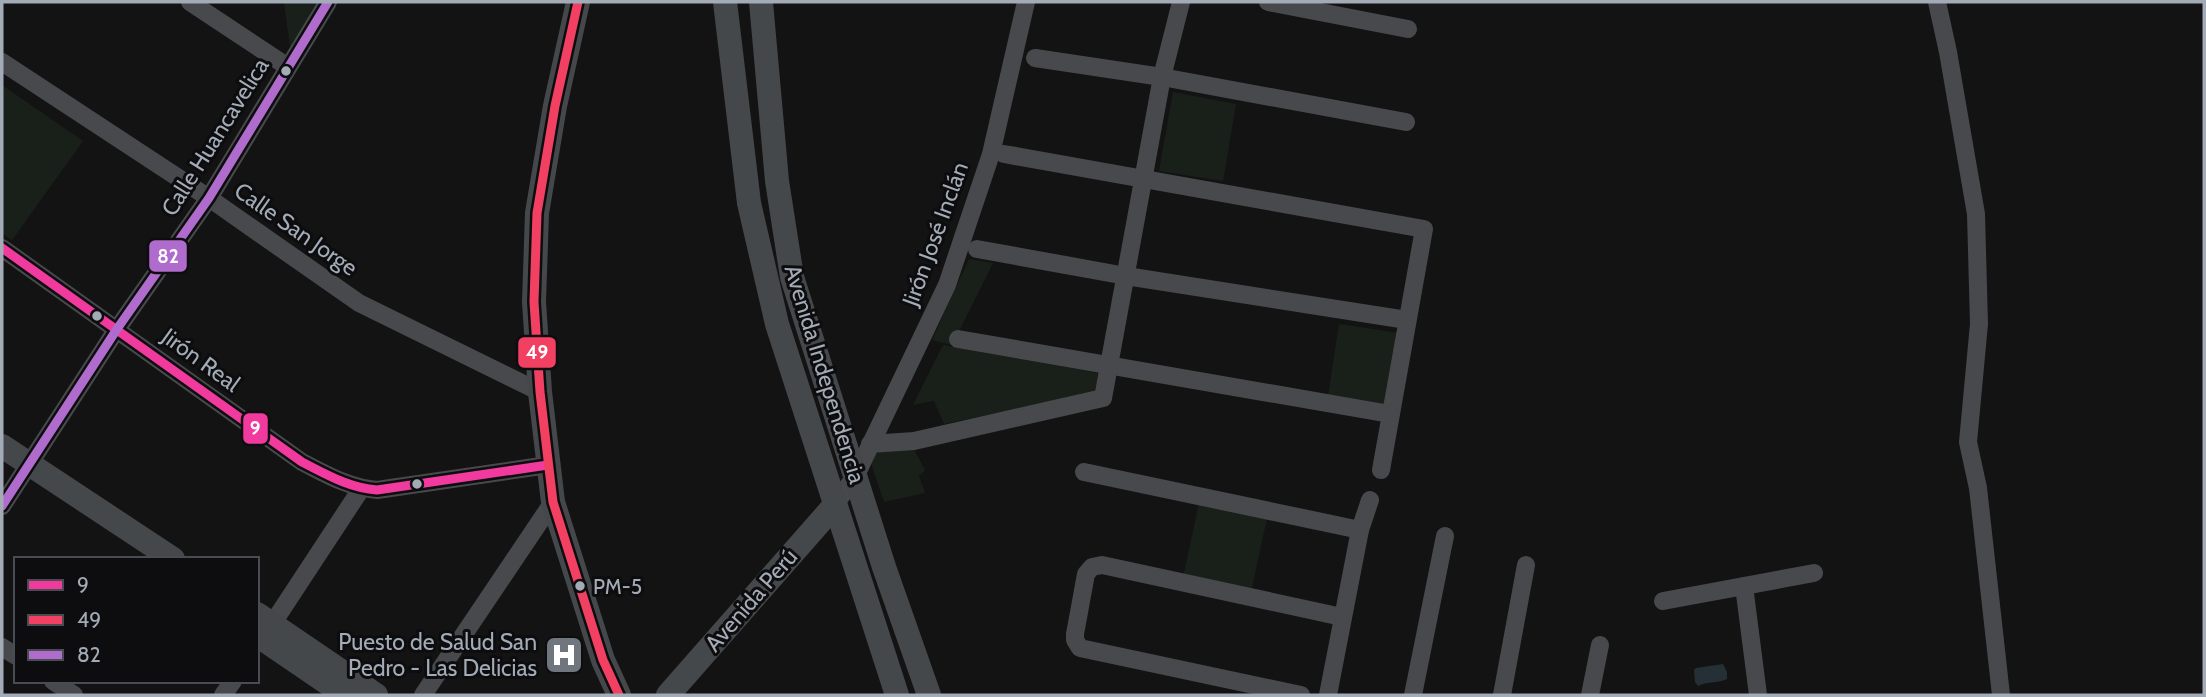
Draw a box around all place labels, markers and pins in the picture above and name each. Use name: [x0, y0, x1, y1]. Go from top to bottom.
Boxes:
unlabelled marker: [279, 64, 293, 78]
unlabelled marker: [90, 309, 104, 323]
unlabelled marker: [410, 477, 424, 491]
place label: PM-5: [593, 574, 642, 599]
marker: PM-5: [573, 579, 587, 593]
place label: Puesto de Salud San Pedro - Las Delicias: [338, 628, 537, 682]
hospital icon: Puesto de Salud San Pedro - Las Delicias: [543, 634, 585, 676]

